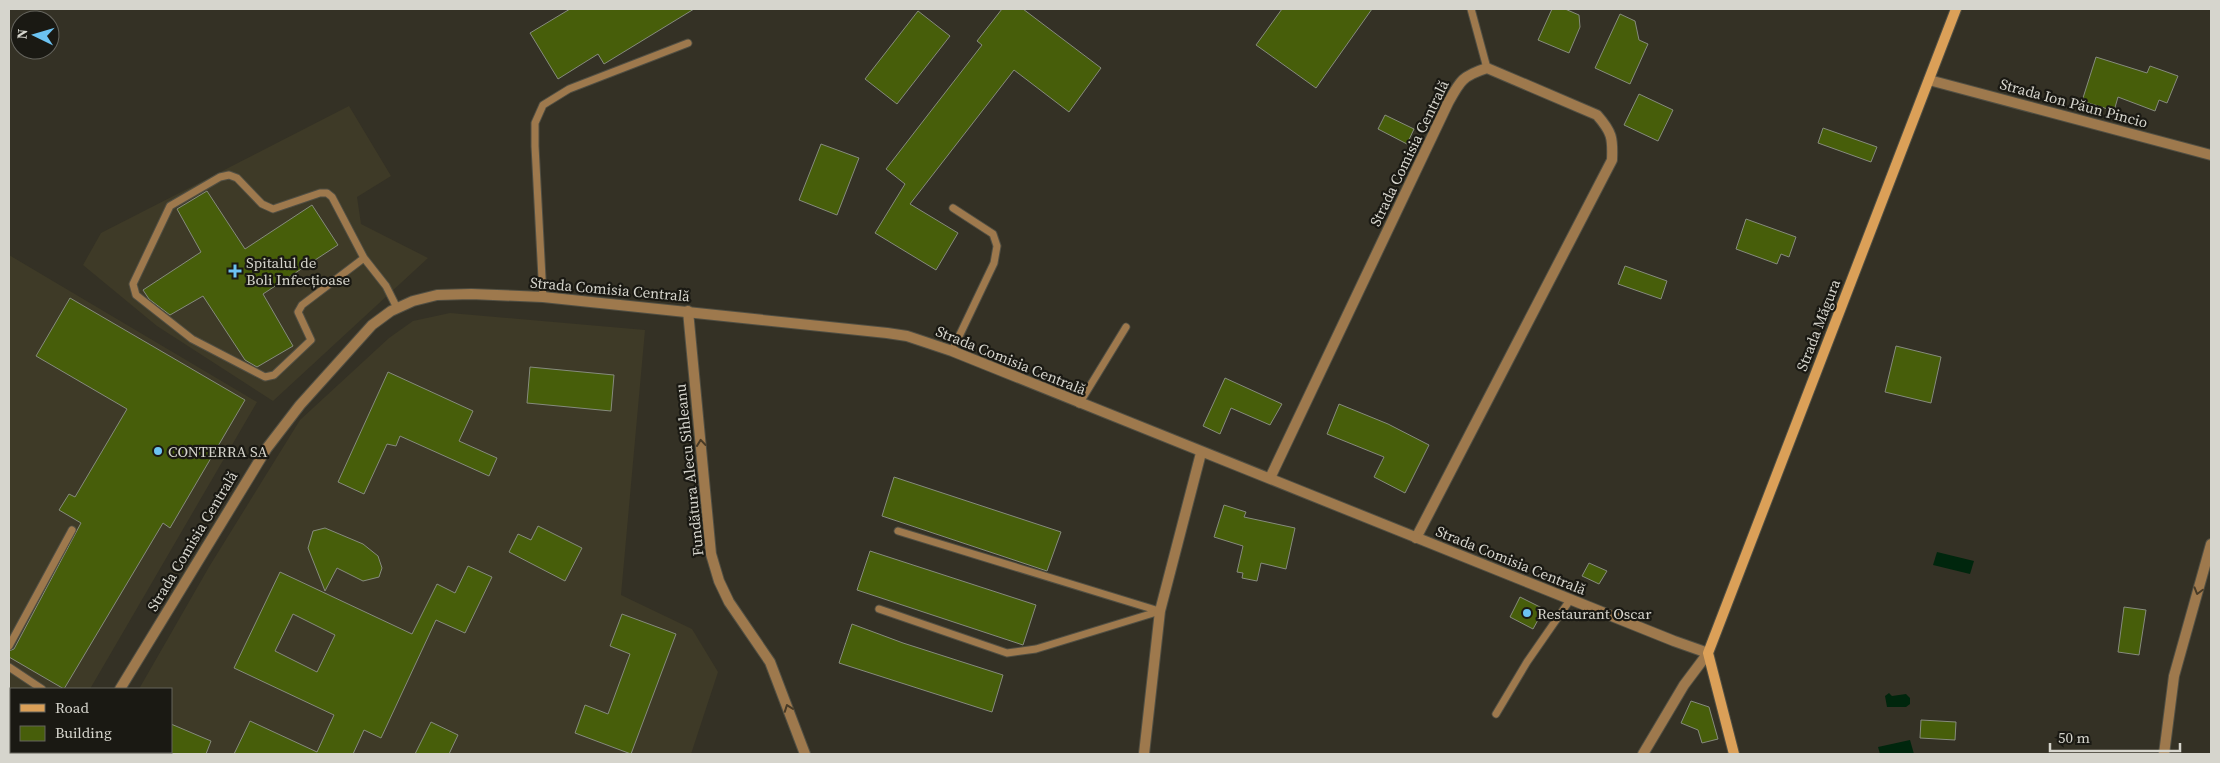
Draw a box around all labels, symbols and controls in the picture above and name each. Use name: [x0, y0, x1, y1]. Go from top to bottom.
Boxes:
north arrow: [10, 10, 60, 60]
text: N: [12, 28, 32, 40]
street label: Strada Ion Păun Pincio: [1998, 73, 2150, 133]
street label: Strada Comisia Centrală: [1364, 76, 1454, 230]
place label: Spitalul de Boli Infecțioase: [246, 252, 350, 290]
marker: Spitalul de Boli Infecțioase: [228, 264, 242, 278]
street label: Strada Comisia Centrală: [529, 272, 691, 306]
street label: Strada Măgura: [1791, 276, 1845, 374]
street label: Strada Comisia Centrală: [933, 320, 1090, 400]
street label: Fundătura Alecu Sihleanu: [669, 383, 708, 557]
one-way arrow: [695, 439, 706, 447]
place label: CONTERRA SA: [168, 441, 267, 462]
marker: CONTERRA SA: [152, 445, 164, 457]
street label: Strada Comisia Centrală: [142, 467, 242, 615]
street label: Strada Comisia Centrală: [1433, 520, 1590, 600]
one-way arrow: [2193, 587, 2203, 595]
place label: Restaurant Oscar: [1537, 603, 1652, 624]
marker: Restaurant Oscar: [1521, 607, 1533, 619]
legend: [10, 688, 172, 753]
text: Road: [55, 697, 89, 718]
one-way arrow: [784, 705, 794, 713]
scale bar: [2050, 720, 2180, 752]
text: Building: [55, 722, 112, 743]
text: 50 m: [2058, 727, 2090, 748]

